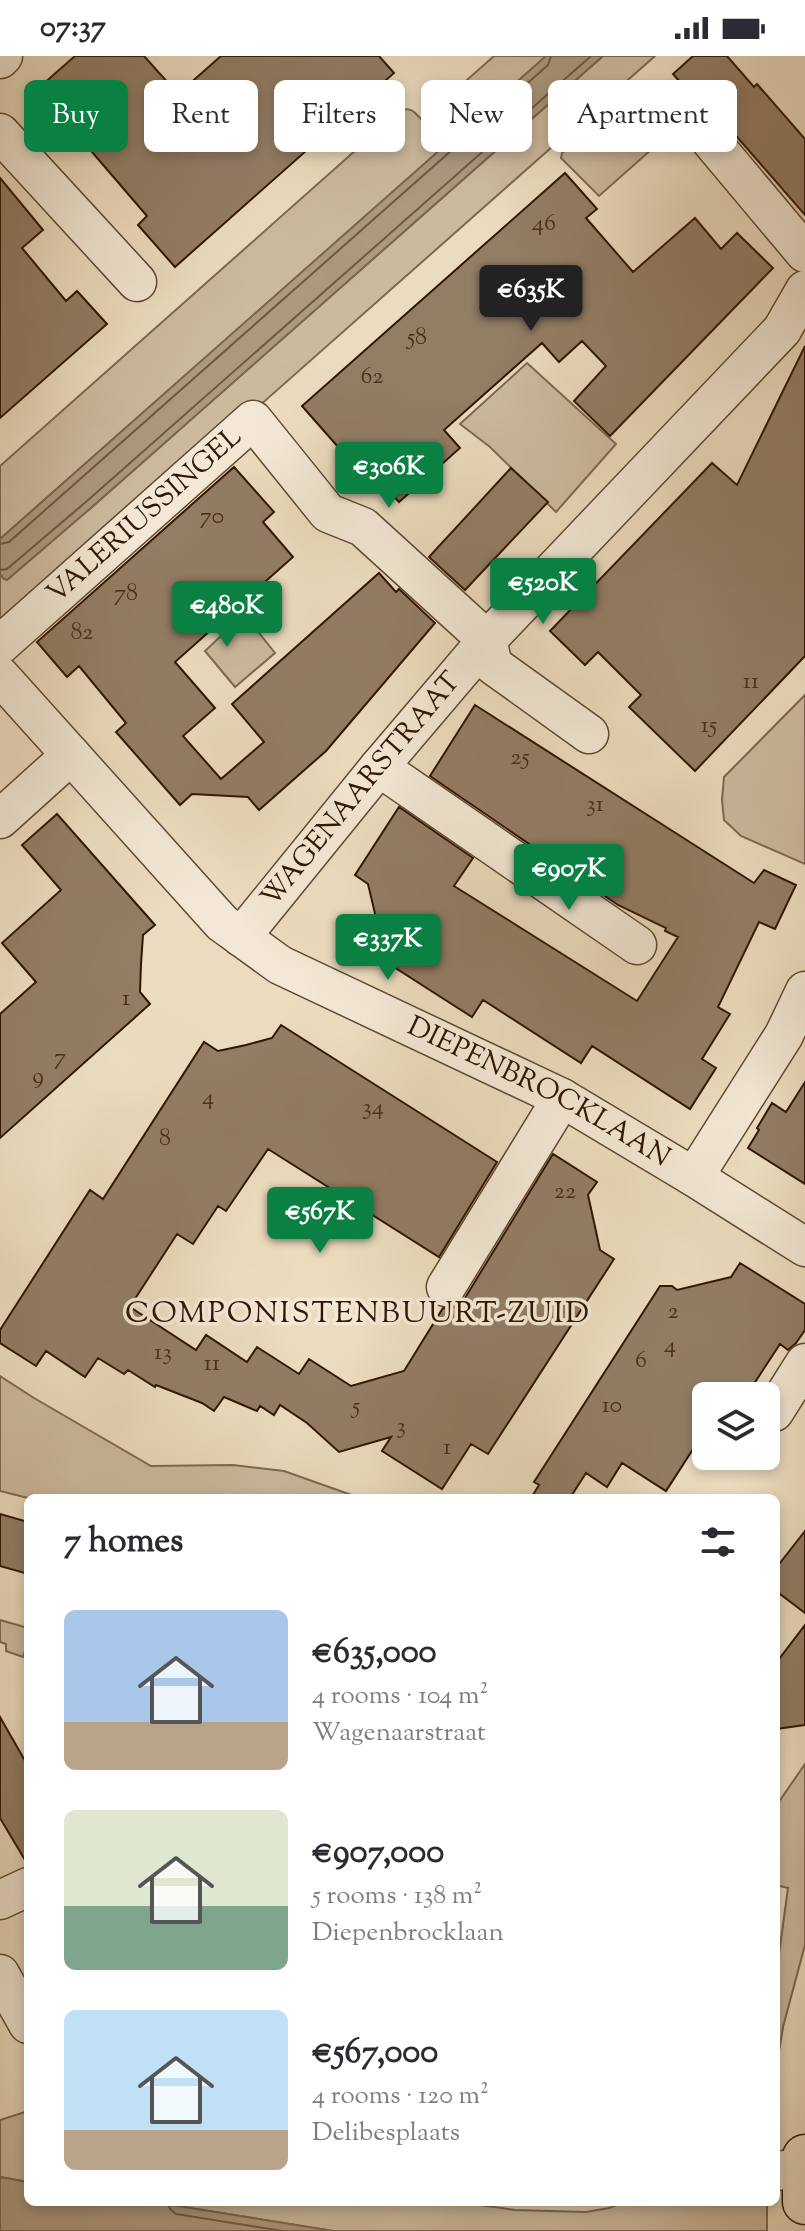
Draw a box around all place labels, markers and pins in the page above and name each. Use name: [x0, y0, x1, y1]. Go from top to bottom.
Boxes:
pin: €635K: [475, 265, 587, 333]
pin: €306K: [333, 442, 445, 510]
pin: €520K: [487, 558, 599, 626]
pin: €480K: [171, 581, 283, 649]
pin: €907K: [513, 844, 625, 912]
pin: €337K: [332, 914, 444, 982]
pin: €567K: [264, 1187, 376, 1255]

